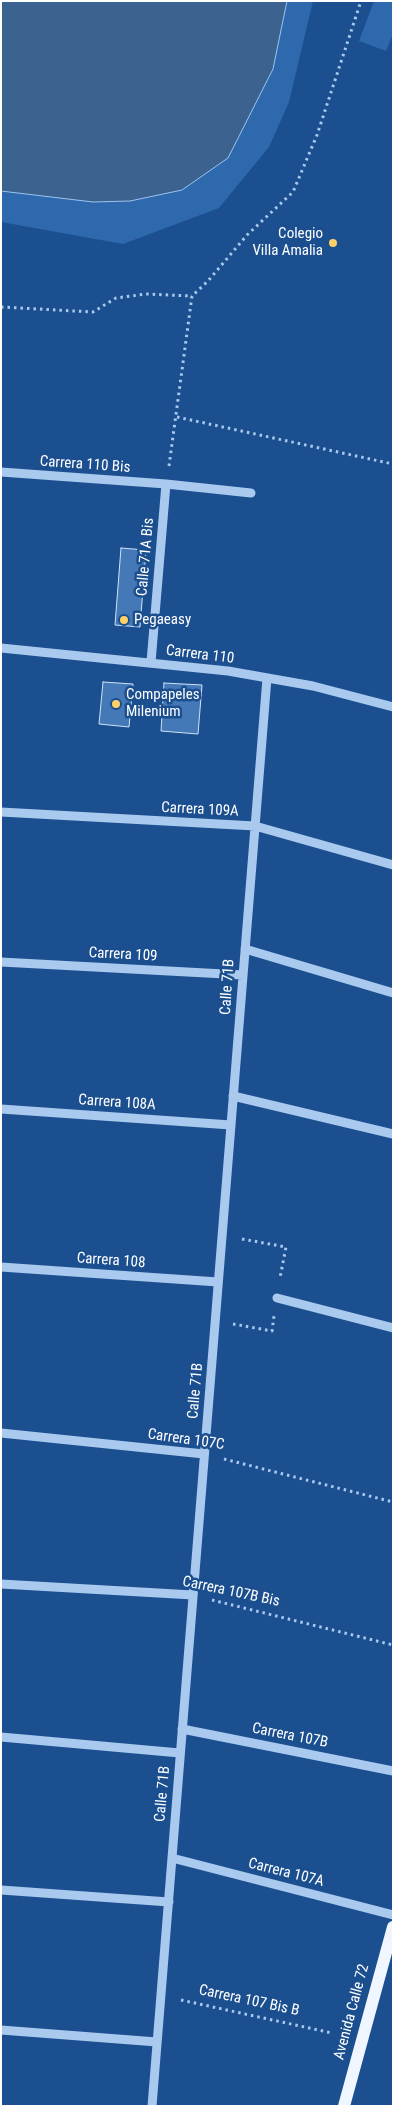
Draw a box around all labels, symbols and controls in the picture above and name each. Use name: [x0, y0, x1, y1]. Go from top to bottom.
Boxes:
place label: Colegio Villa Amalia: [252, 225, 323, 260]
marker: Colegio Villa Amalia: [327, 237, 339, 249]
street label: Carrera 110 Bis: [39, 453, 131, 477]
street label: Calle 71A Bis: [134, 517, 158, 597]
place label: Pegaeasy: [134, 611, 191, 629]
marker: Pegaeasy: [118, 614, 130, 626]
street label: Carrera 110: [165, 642, 235, 668]
place label: Compapeles Milenium: [126, 686, 200, 721]
marker: Compapeles Milenium: [110, 698, 122, 710]
street label: Carrera 109A: [161, 799, 239, 821]
street label: Carrera 109: [88, 944, 158, 966]
street label: Calle 71B: [217, 958, 239, 1016]
street label: Carrera 108A: [78, 1091, 156, 1115]
street label: Carrera 108: [76, 1250, 146, 1272]
street label: Calle 71B: [185, 1362, 207, 1420]
street label: Carrera 107C: [146, 1426, 226, 1454]
street label: Carrera 107B Bis: [181, 1573, 281, 1611]
street label: Carrera 107B: [250, 1720, 330, 1752]
street label: Calle 71B: [152, 1765, 174, 1823]
street label: Carrera 107A: [246, 1855, 326, 1891]
street label: Avenida Calle 72: [331, 1962, 373, 2062]
street label: Carrera 107 Bis B: [197, 1982, 301, 2020]

